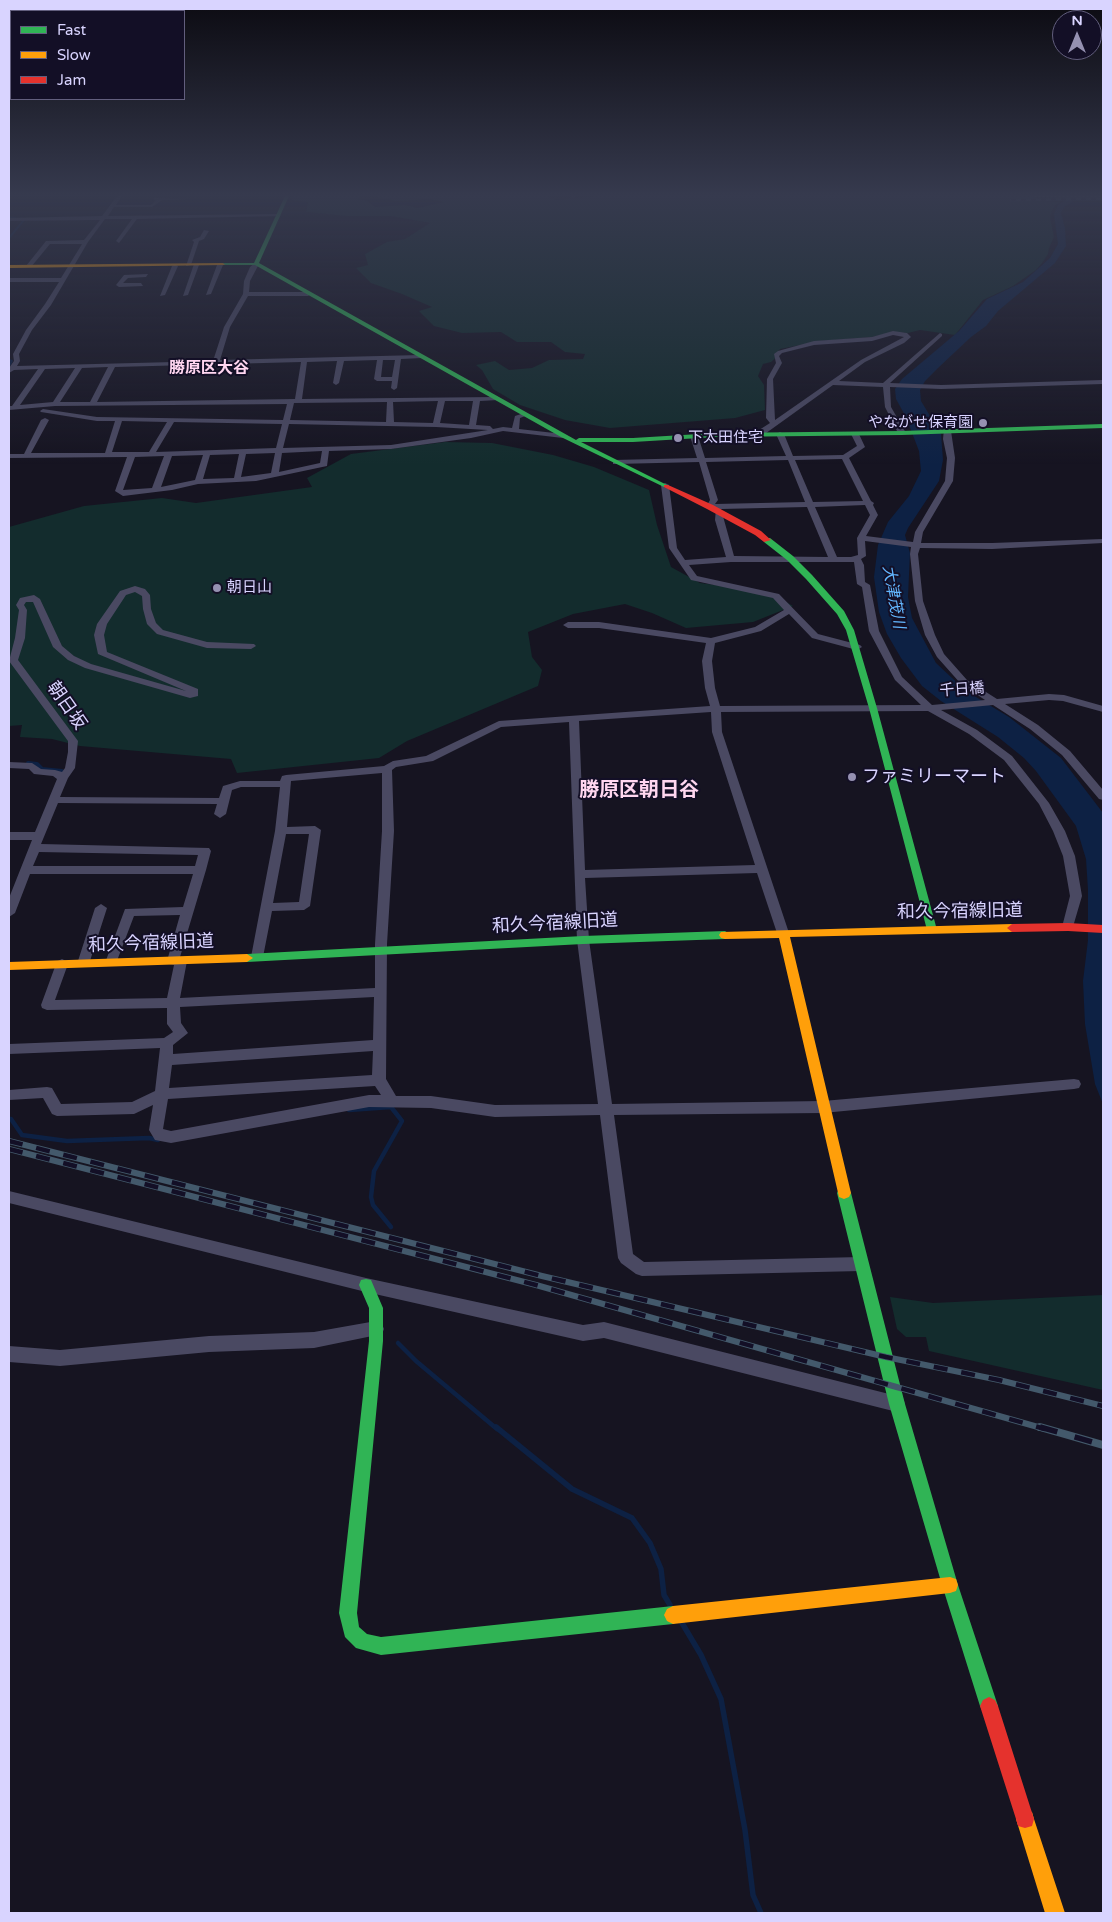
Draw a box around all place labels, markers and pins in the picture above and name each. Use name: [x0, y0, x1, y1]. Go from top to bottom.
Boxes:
place label: やながせ保育園: [868, 414, 973, 432]
marker: やながせ保育園: [977, 417, 989, 429]
place label: 下太田住宅: [688, 429, 763, 447]
marker: 下太田住宅: [672, 432, 684, 444]
place label: 朝日山: [227, 579, 272, 597]
marker: 朝日山: [211, 582, 223, 594]
place label: ファミリーマート: [862, 766, 1006, 788]
marker: ファミリーマート: [846, 771, 858, 783]

